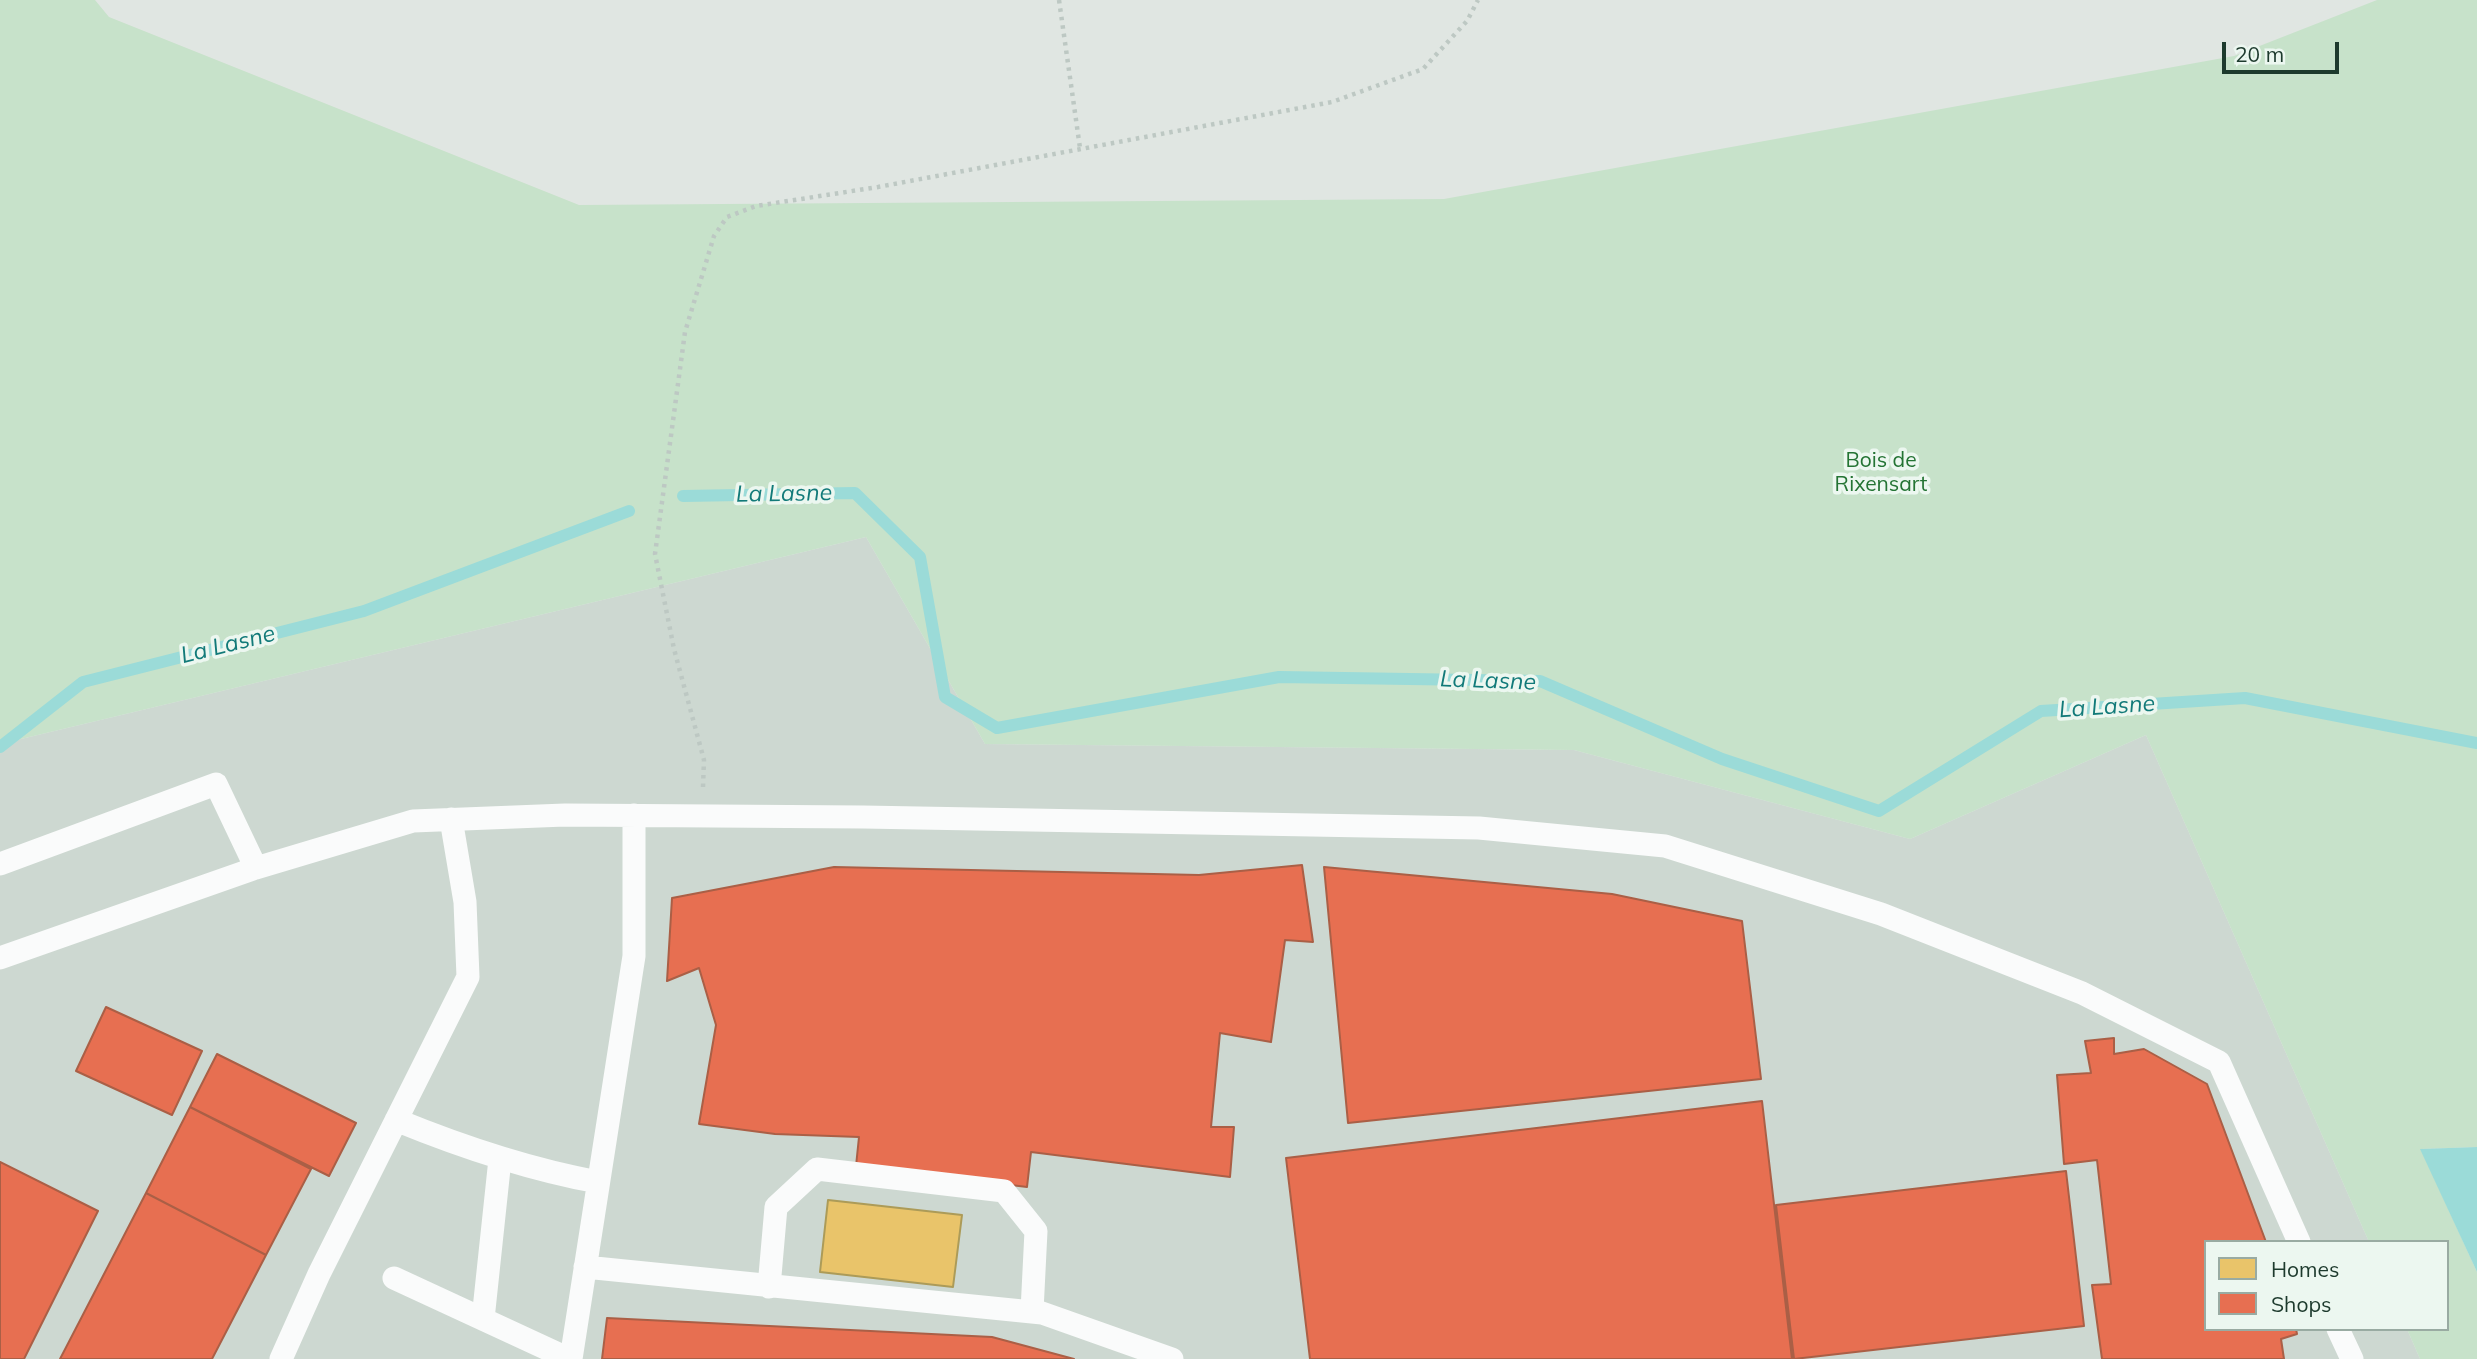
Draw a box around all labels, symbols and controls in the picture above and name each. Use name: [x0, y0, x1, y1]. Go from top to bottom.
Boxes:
scale bar: [2225, 28, 2342, 72]
text: 20 m: [2235, 41, 2284, 67]
park label: Bois de Rixensart: [1835, 448, 1927, 498]
water label: La Lasne: [736, 479, 832, 509]
water label: La Lasne: [178, 620, 278, 670]
water label: La Lasne: [1440, 666, 1536, 696]
water label: La Lasne: [2058, 690, 2156, 724]
legend: [2204, 1240, 2449, 1331]
text: Homes: [2271, 1256, 2339, 1282]
text: Shops: [2271, 1291, 2331, 1317]

